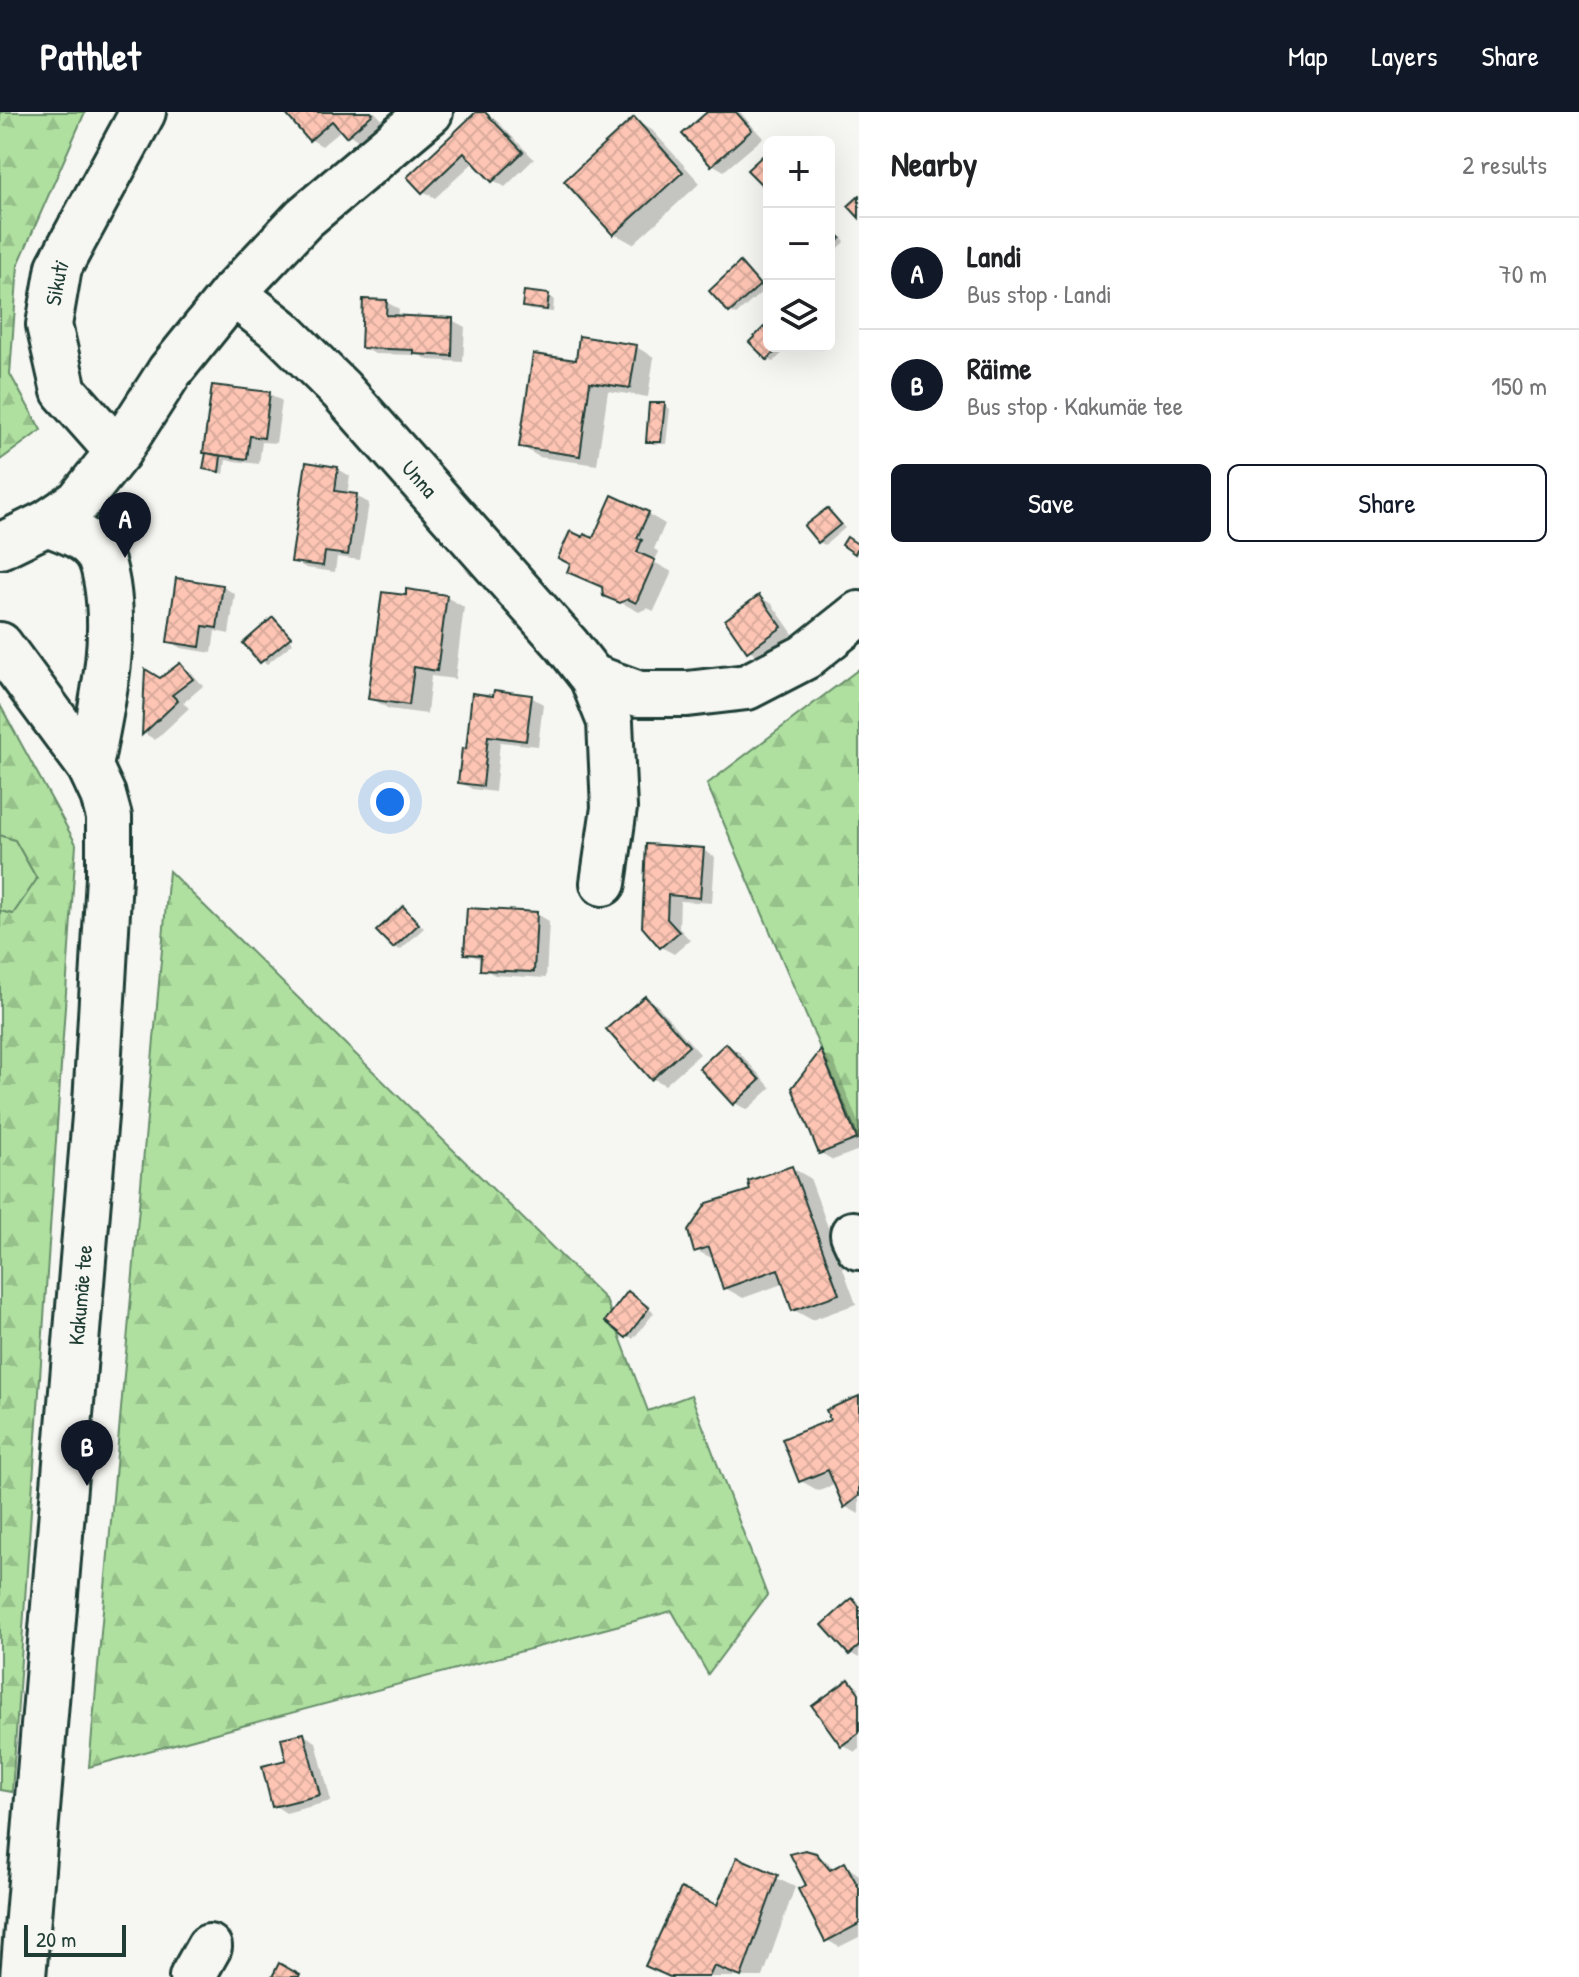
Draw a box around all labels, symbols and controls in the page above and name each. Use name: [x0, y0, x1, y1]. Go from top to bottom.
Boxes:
text: Pathlet: [40, 30, 141, 82]
text: Map: [1288, 37, 1328, 75]
text: Layers: [1372, 37, 1437, 75]
text: Share: [1481, 37, 1539, 75]
map controls: [763, 136, 835, 352]
button: +: [763, 136, 835, 208]
text: Nearby: [891, 141, 977, 187]
text: 2 results: [1462, 147, 1547, 182]
button: −: [763, 208, 835, 280]
text: Landi: [967, 236, 1022, 276]
street label: Sikuti: [38, 254, 75, 308]
text: A: [911, 256, 923, 291]
text: 70 m: [1499, 256, 1547, 291]
text: Bus stop · Landi: [967, 276, 1112, 311]
button: layers: [763, 280, 835, 352]
text: Räime: [967, 348, 1031, 388]
text: B: [910, 368, 924, 403]
text: 150 m: [1491, 368, 1547, 403]
text: Bus stop · Kakumäe tee: [967, 388, 1183, 423]
street label: Unna: [395, 454, 445, 504]
button: Save: [891, 464, 1211, 542]
button: Share: [1227, 464, 1547, 542]
pin: A: [99, 492, 151, 558]
your location: [370, 782, 410, 822]
street label: Kakumäe tee: [61, 1243, 99, 1346]
pin: B: [61, 1420, 113, 1486]
scale bar: [24, 1921, 126, 1957]
text: 20 m: [36, 1924, 76, 1954]

